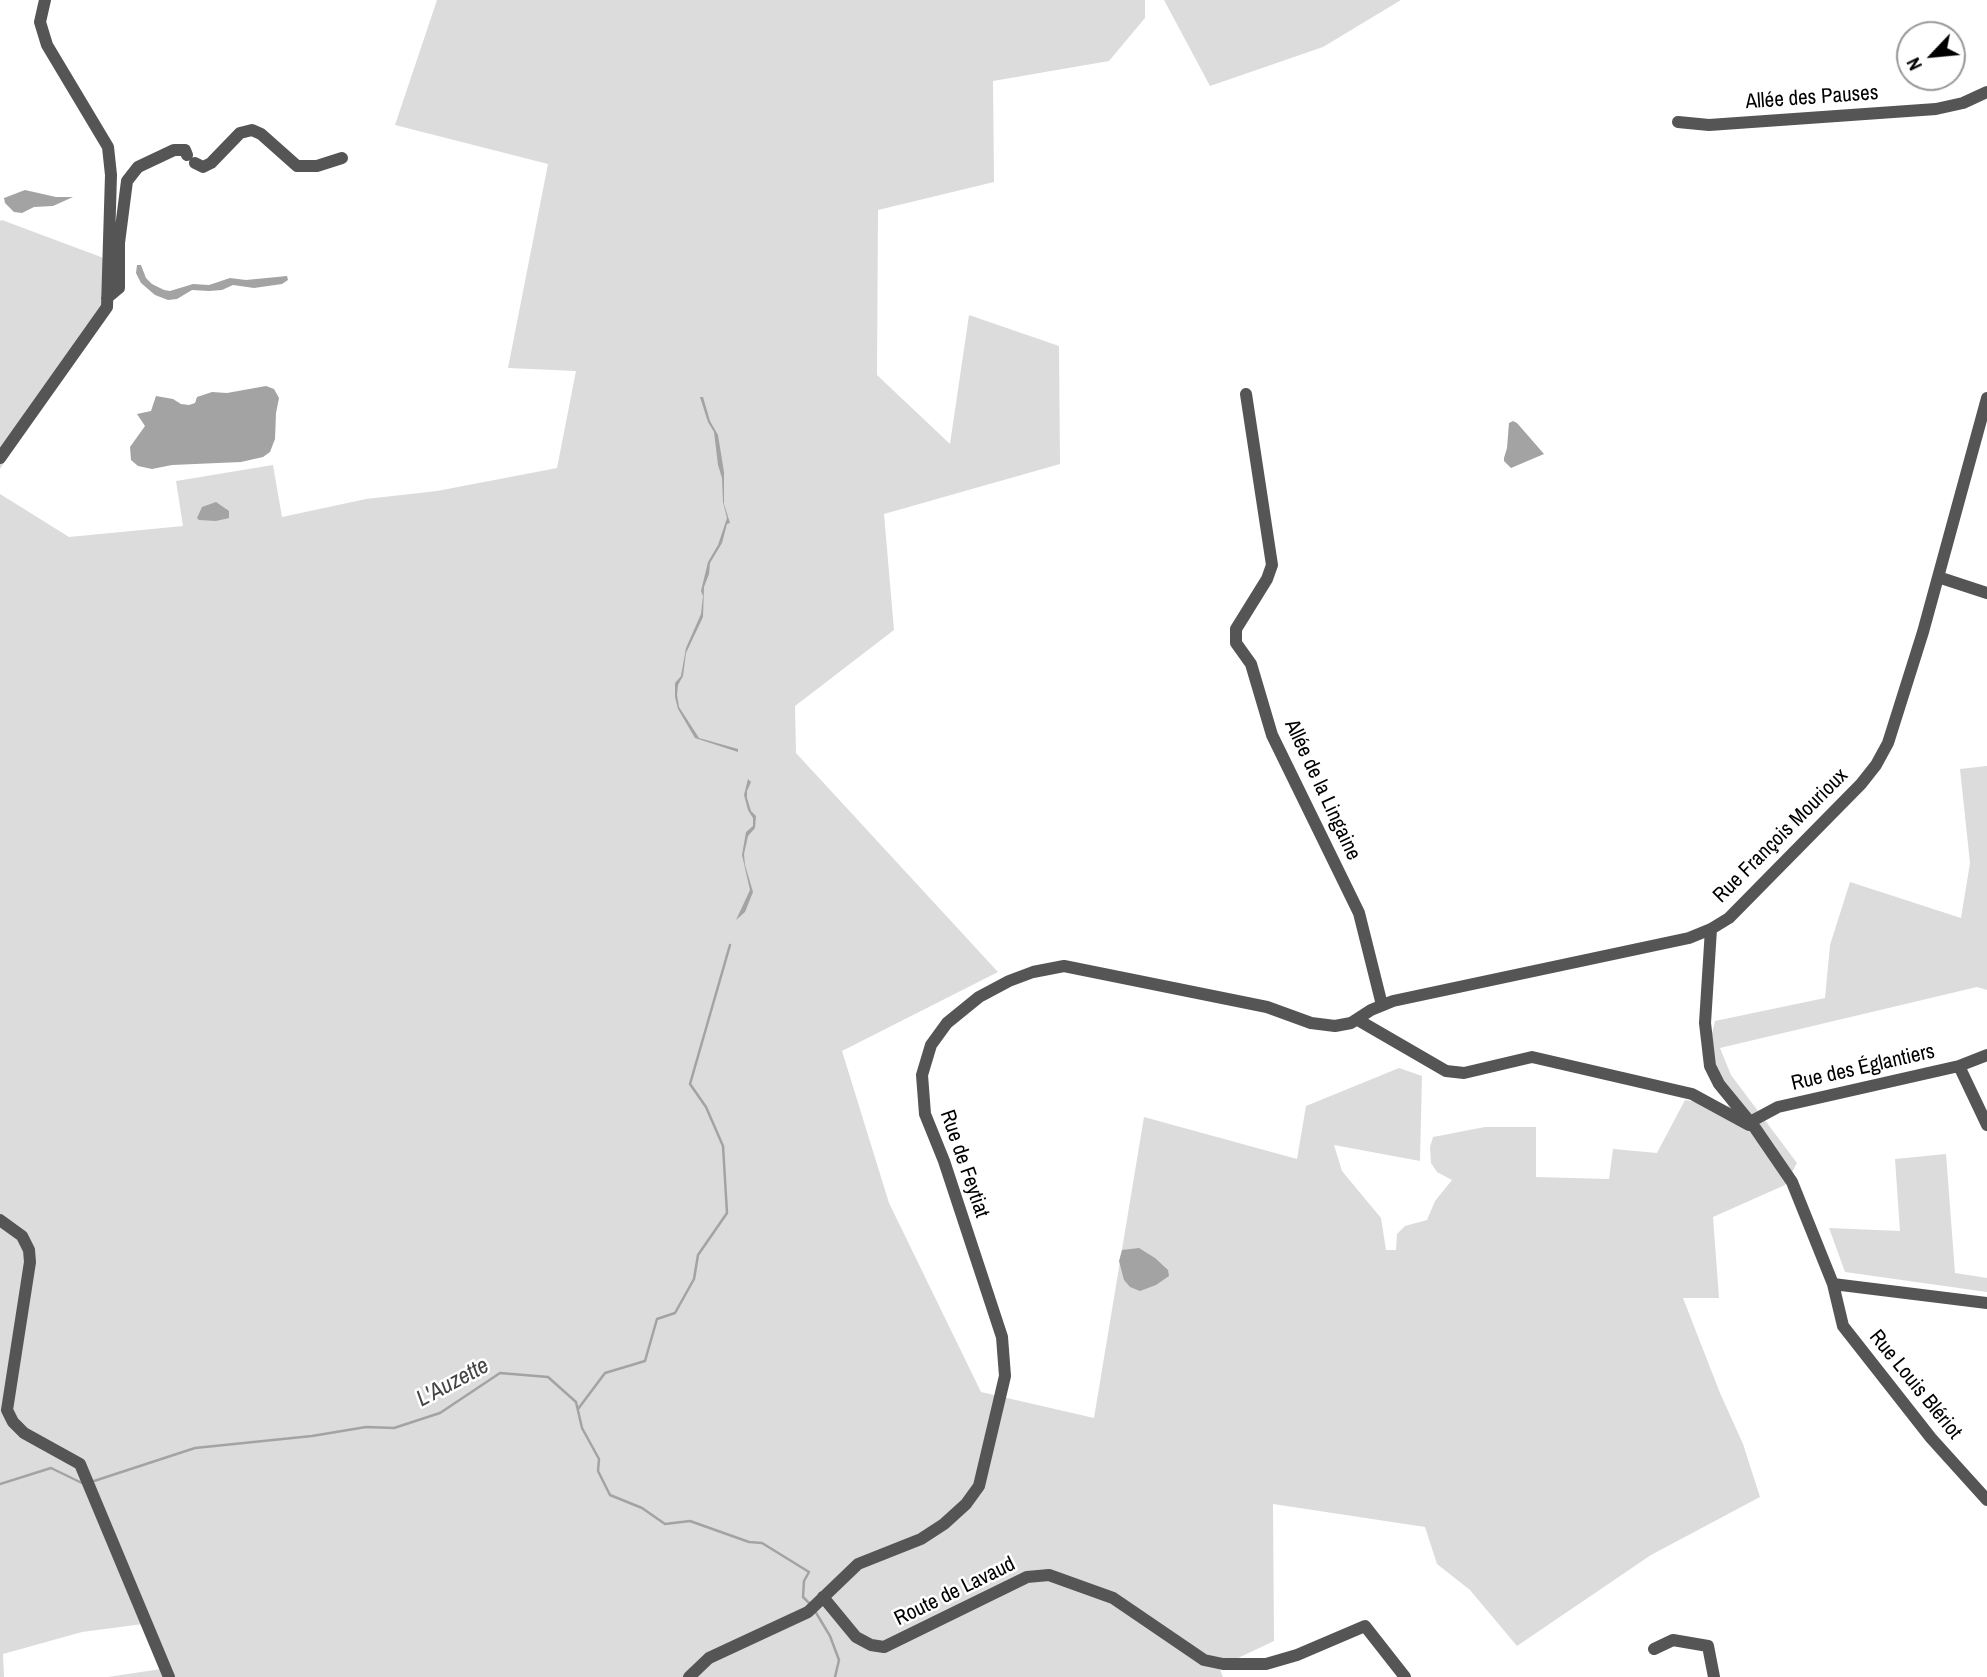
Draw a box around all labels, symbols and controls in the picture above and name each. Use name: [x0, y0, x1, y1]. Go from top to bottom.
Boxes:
north arrow: [1896, 21, 1966, 91]
text: N: [1900, 54, 1928, 75]
street label: Allée des Pauses: [1745, 81, 1879, 115]
street label: Allée de la Lingaine: [1278, 716, 1366, 864]
street label: Rue François Mourioux: [1708, 763, 1854, 909]
street label: Rue des Églantiers: [1789, 1039, 1937, 1097]
street label: Rue de Feytiat: [934, 1107, 994, 1221]
street label: Rue Louis Blériot: [1863, 1325, 1967, 1445]
water label: L'Auzette: [412, 1352, 494, 1414]
street label: Route de Lavaud: [891, 1552, 1019, 1632]

